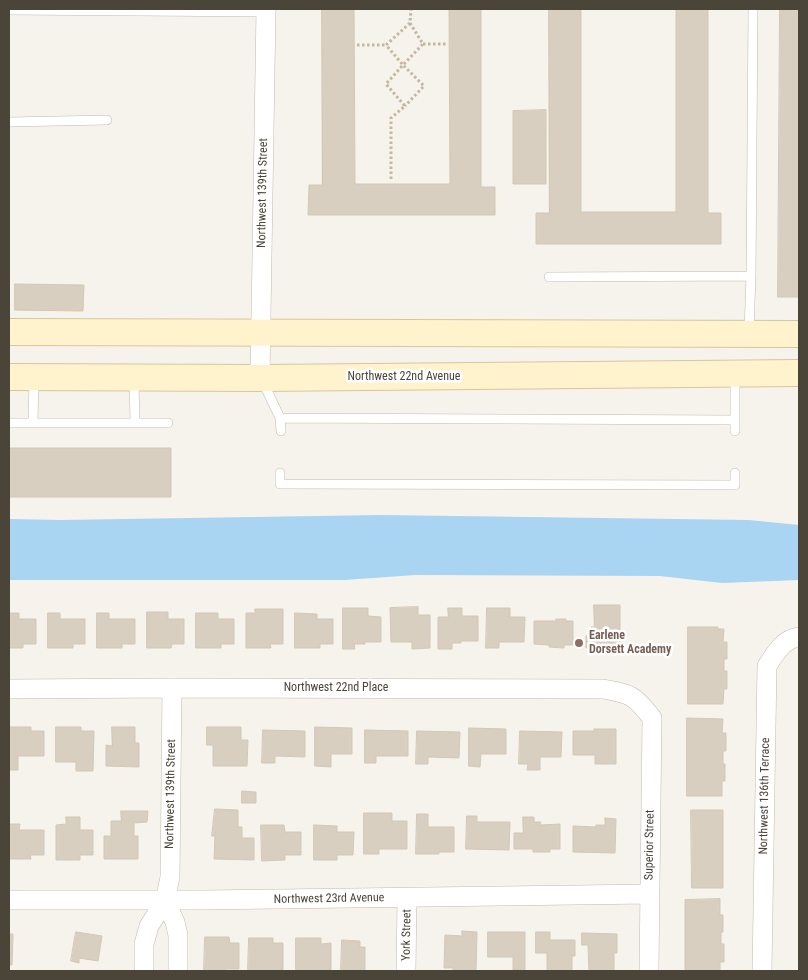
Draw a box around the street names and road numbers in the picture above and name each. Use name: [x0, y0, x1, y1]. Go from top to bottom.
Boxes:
street label: Northwest 139th Street: [255, 138, 271, 248]
street label: Northwest 22nd Avenue: [348, 370, 460, 384]
street label: Northwest 22nd Place: [284, 681, 388, 695]
street label: Northwest 136th Terrace: [757, 737, 773, 855]
street label: Northwest 139th Street: [163, 739, 179, 849]
street label: Superior Street: [642, 810, 658, 880]
street label: Northwest 23rd Avenue: [274, 891, 384, 907]
street label: York Street: [399, 909, 415, 961]

